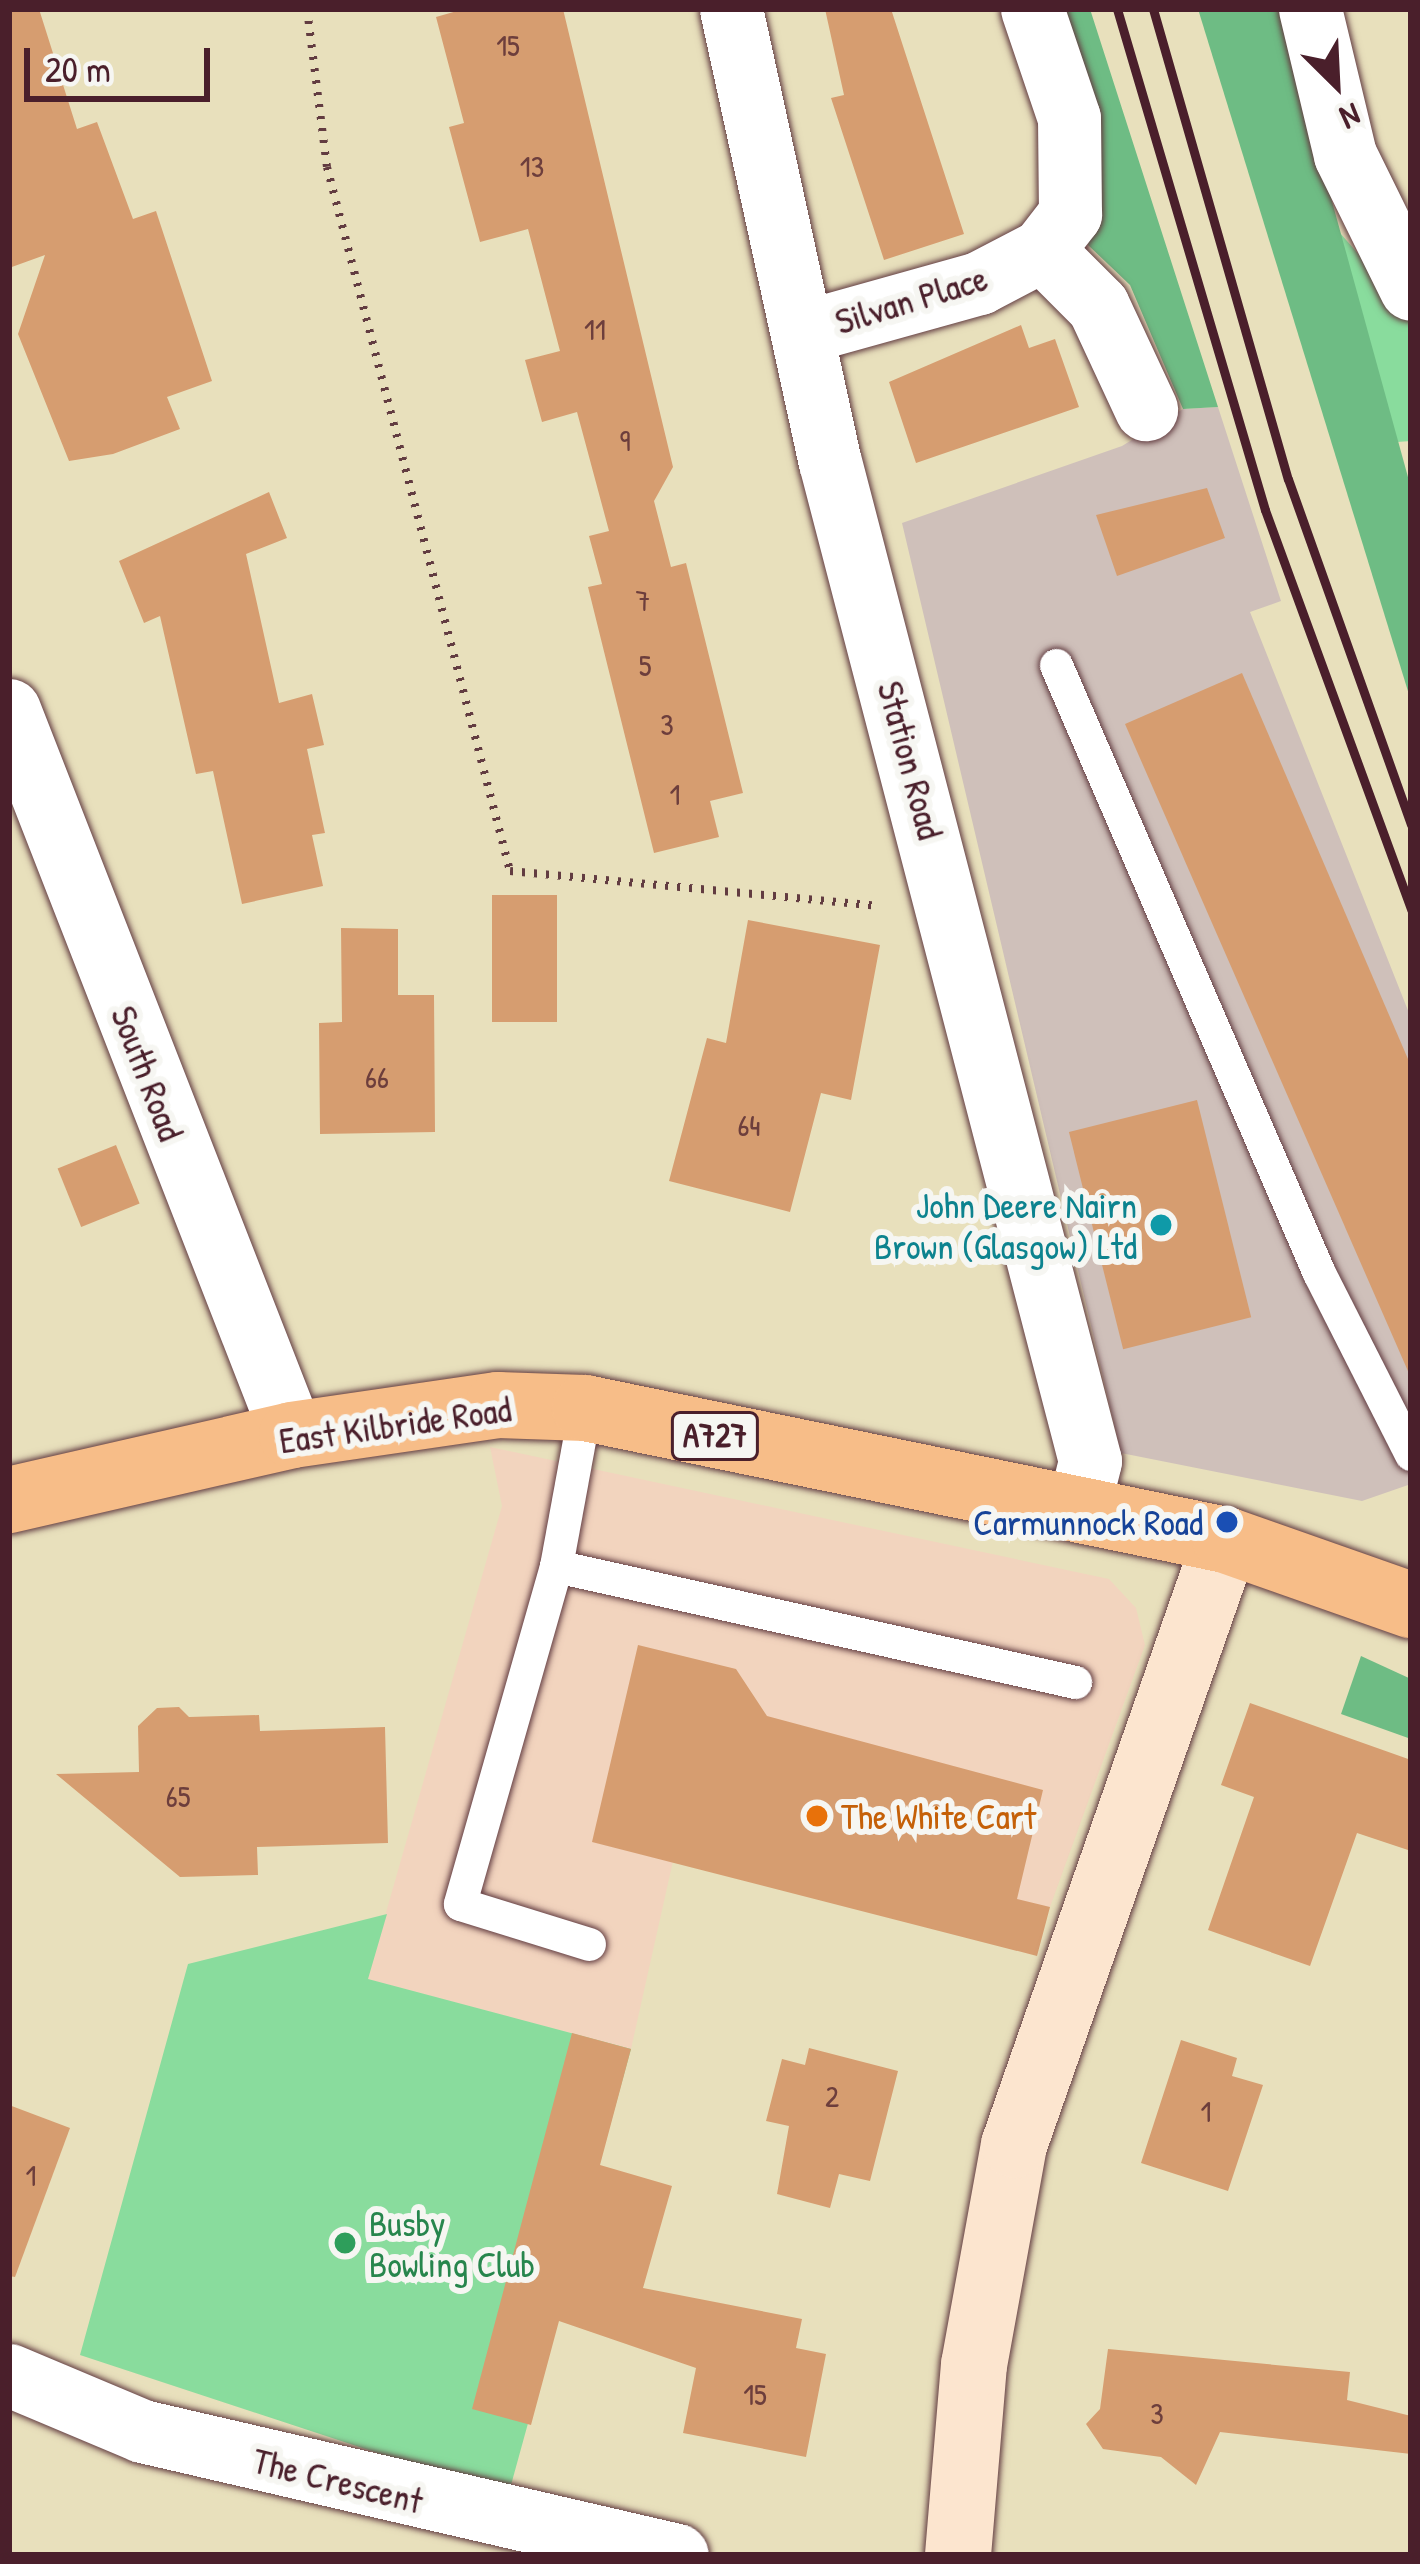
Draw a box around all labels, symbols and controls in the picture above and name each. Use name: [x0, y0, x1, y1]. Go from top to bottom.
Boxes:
scale bar: [30, 24, 216, 98]
north arrow: [1276, 24, 1396, 144]
house number: 15: [496, 27, 520, 63]
text: 20 m: [45, 44, 111, 93]
text: N: [1334, 93, 1368, 141]
house number: 13: [520, 148, 544, 184]
street label: Silvan Place: [830, 255, 992, 343]
house number: 11: [584, 311, 606, 347]
house number: 9: [619, 422, 631, 458]
house number: 7: [636, 582, 650, 618]
house number: 5: [639, 647, 651, 683]
street label: Station Road: [869, 676, 953, 844]
house number: 3: [660, 706, 674, 742]
house number: 1: [670, 776, 680, 812]
street label: South Road: [103, 1000, 193, 1146]
house number: 66: [365, 1059, 389, 1095]
house number: 64: [737, 1107, 761, 1143]
place label: John Deere Nairn Brown (Glasgow) Ltd: [874, 1182, 1137, 1267]
marker: John Deere Nairn Brown (Glasgow) Ltd: [1148, 1212, 1174, 1238]
street label: East Kilbride Road: [276, 1386, 514, 1462]
road number: A727: [670, 1409, 760, 1463]
place label: Carmunnock Road: [973, 1500, 1203, 1544]
marker: Carmunnock Road: [1214, 1509, 1240, 1535]
house number: 65: [166, 1778, 190, 1814]
place label: The White Cart: [841, 1794, 1036, 1838]
marker: The White Cart: [804, 1803, 830, 1829]
house number: 2: [825, 2078, 839, 2114]
house number: 1: [1201, 2093, 1211, 2129]
house number: 1: [26, 2157, 36, 2193]
place label: Busby Bowling Club: [369, 2200, 535, 2285]
marker: Busby Bowling Club: [332, 2230, 358, 2256]
house number: 15: [743, 2376, 767, 2412]
house number: 3: [1150, 2395, 1164, 2431]
street label: The Crescent: [249, 2438, 427, 2522]

